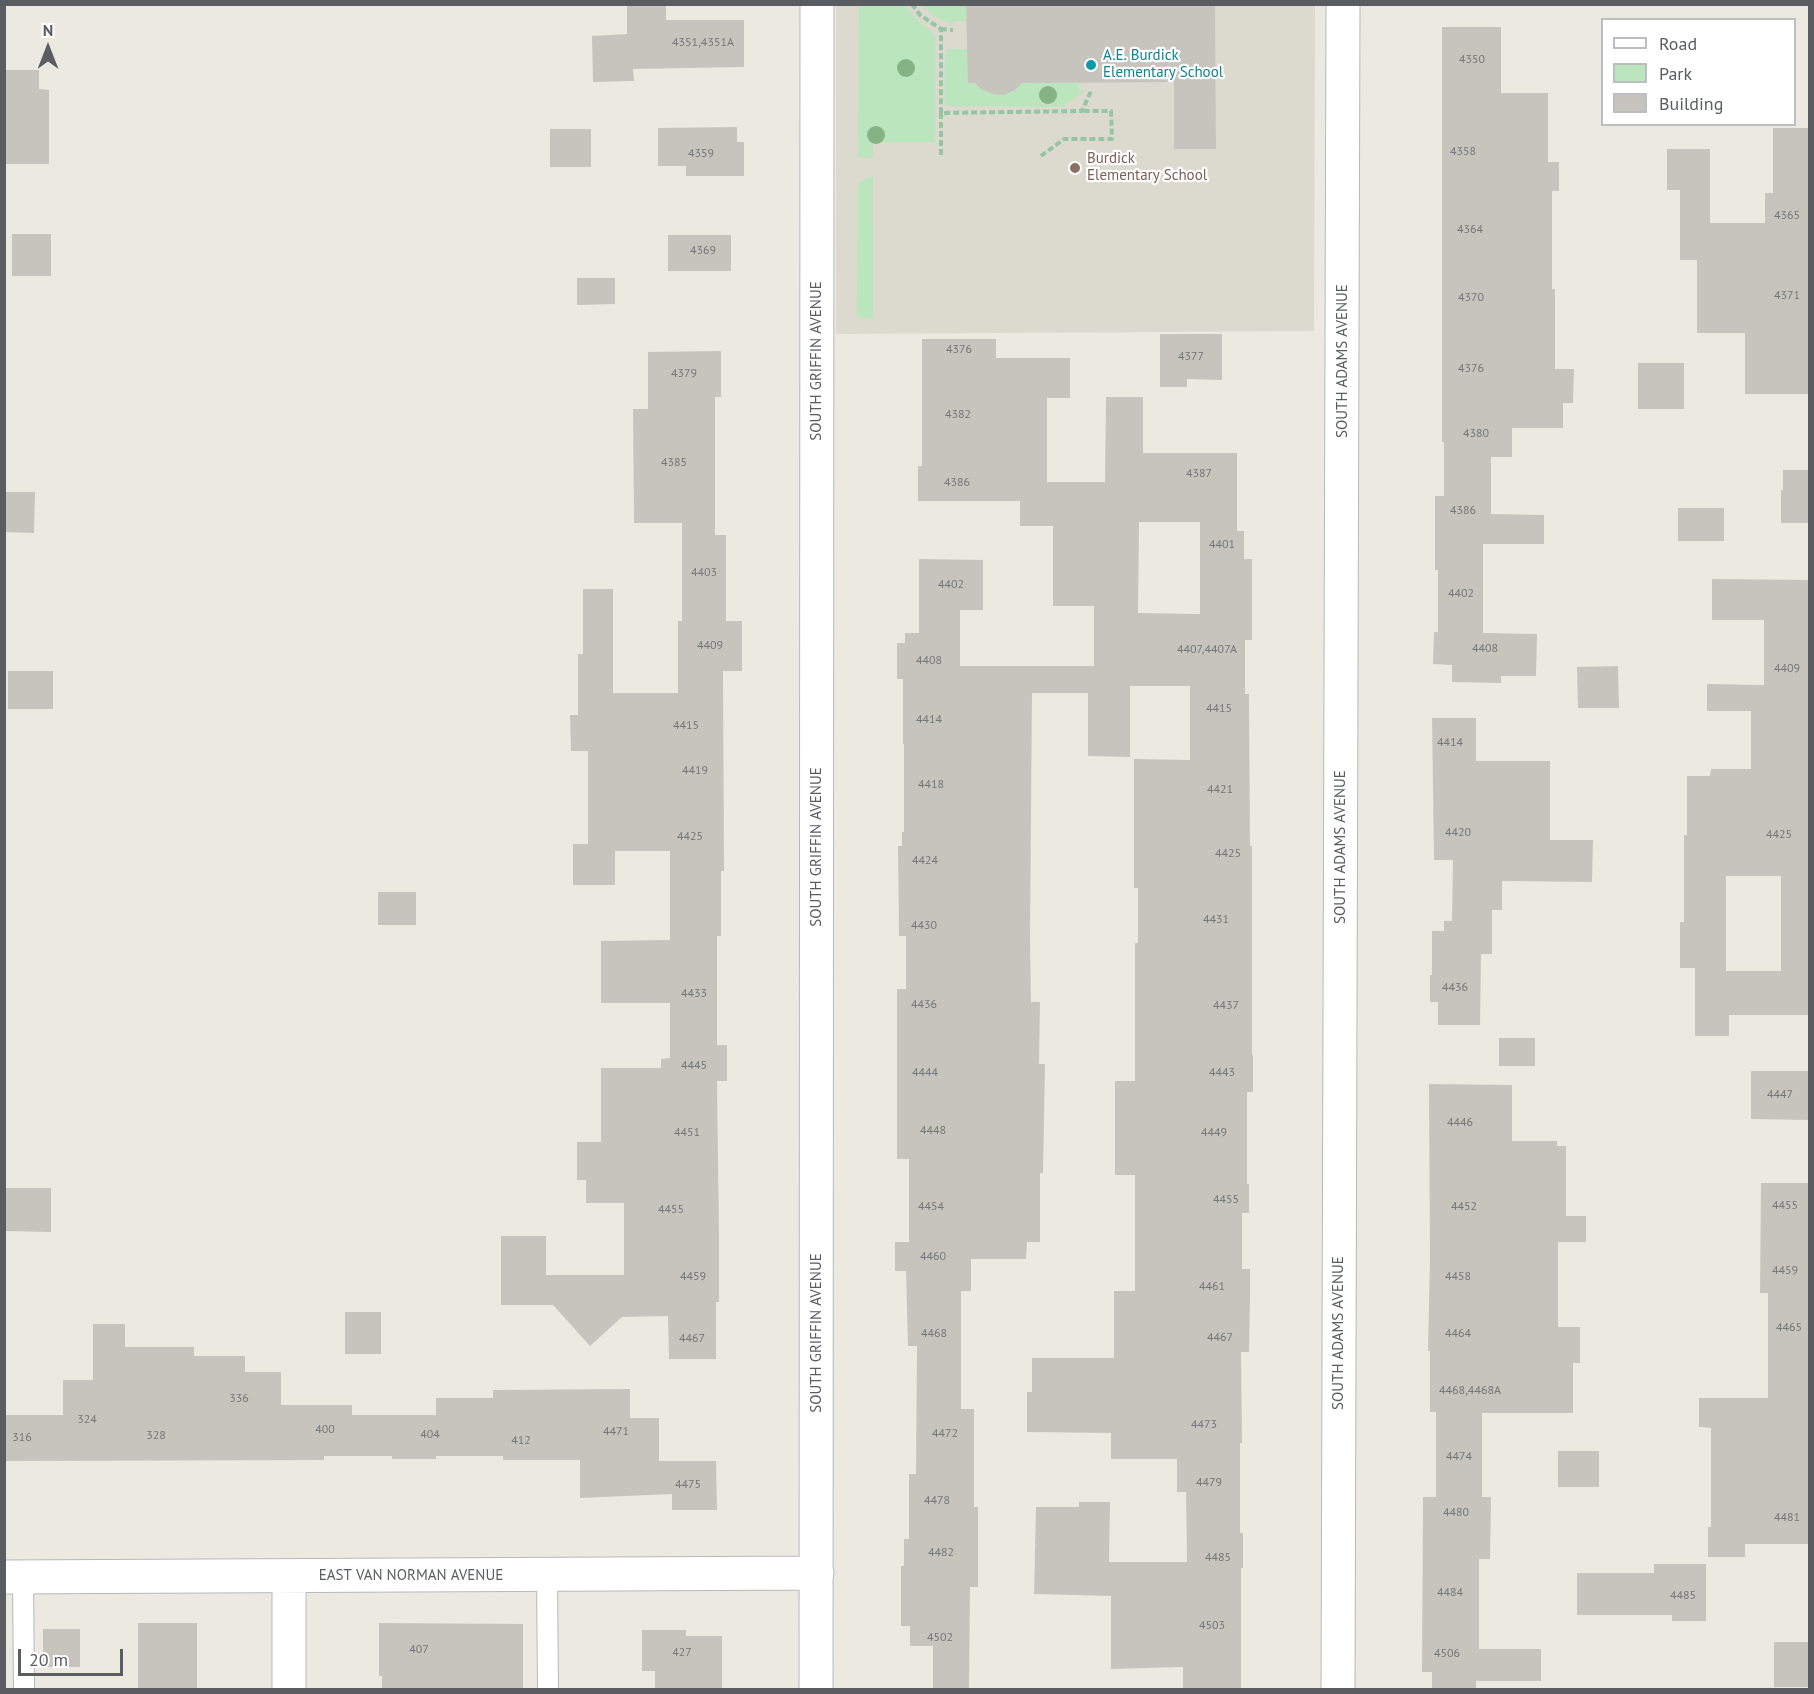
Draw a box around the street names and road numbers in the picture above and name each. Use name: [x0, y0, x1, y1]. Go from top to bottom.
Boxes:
street label: SOUTH GRIFFIN AVENUE: [808, 281, 826, 441]
street label: SOUTH ADAMS AVENUE: [1334, 284, 1352, 438]
street label: SOUTH GRIFFIN AVENUE: [808, 767, 826, 927]
street label: SOUTH ADAMS AVENUE: [1332, 770, 1350, 924]
street label: SOUTH GRIFFIN AVENUE: [808, 1253, 826, 1413]
street label: SOUTH ADAMS AVENUE: [1330, 1256, 1348, 1410]
street label: EAST VAN NORMAN AVENUE: [319, 1567, 503, 1585]

